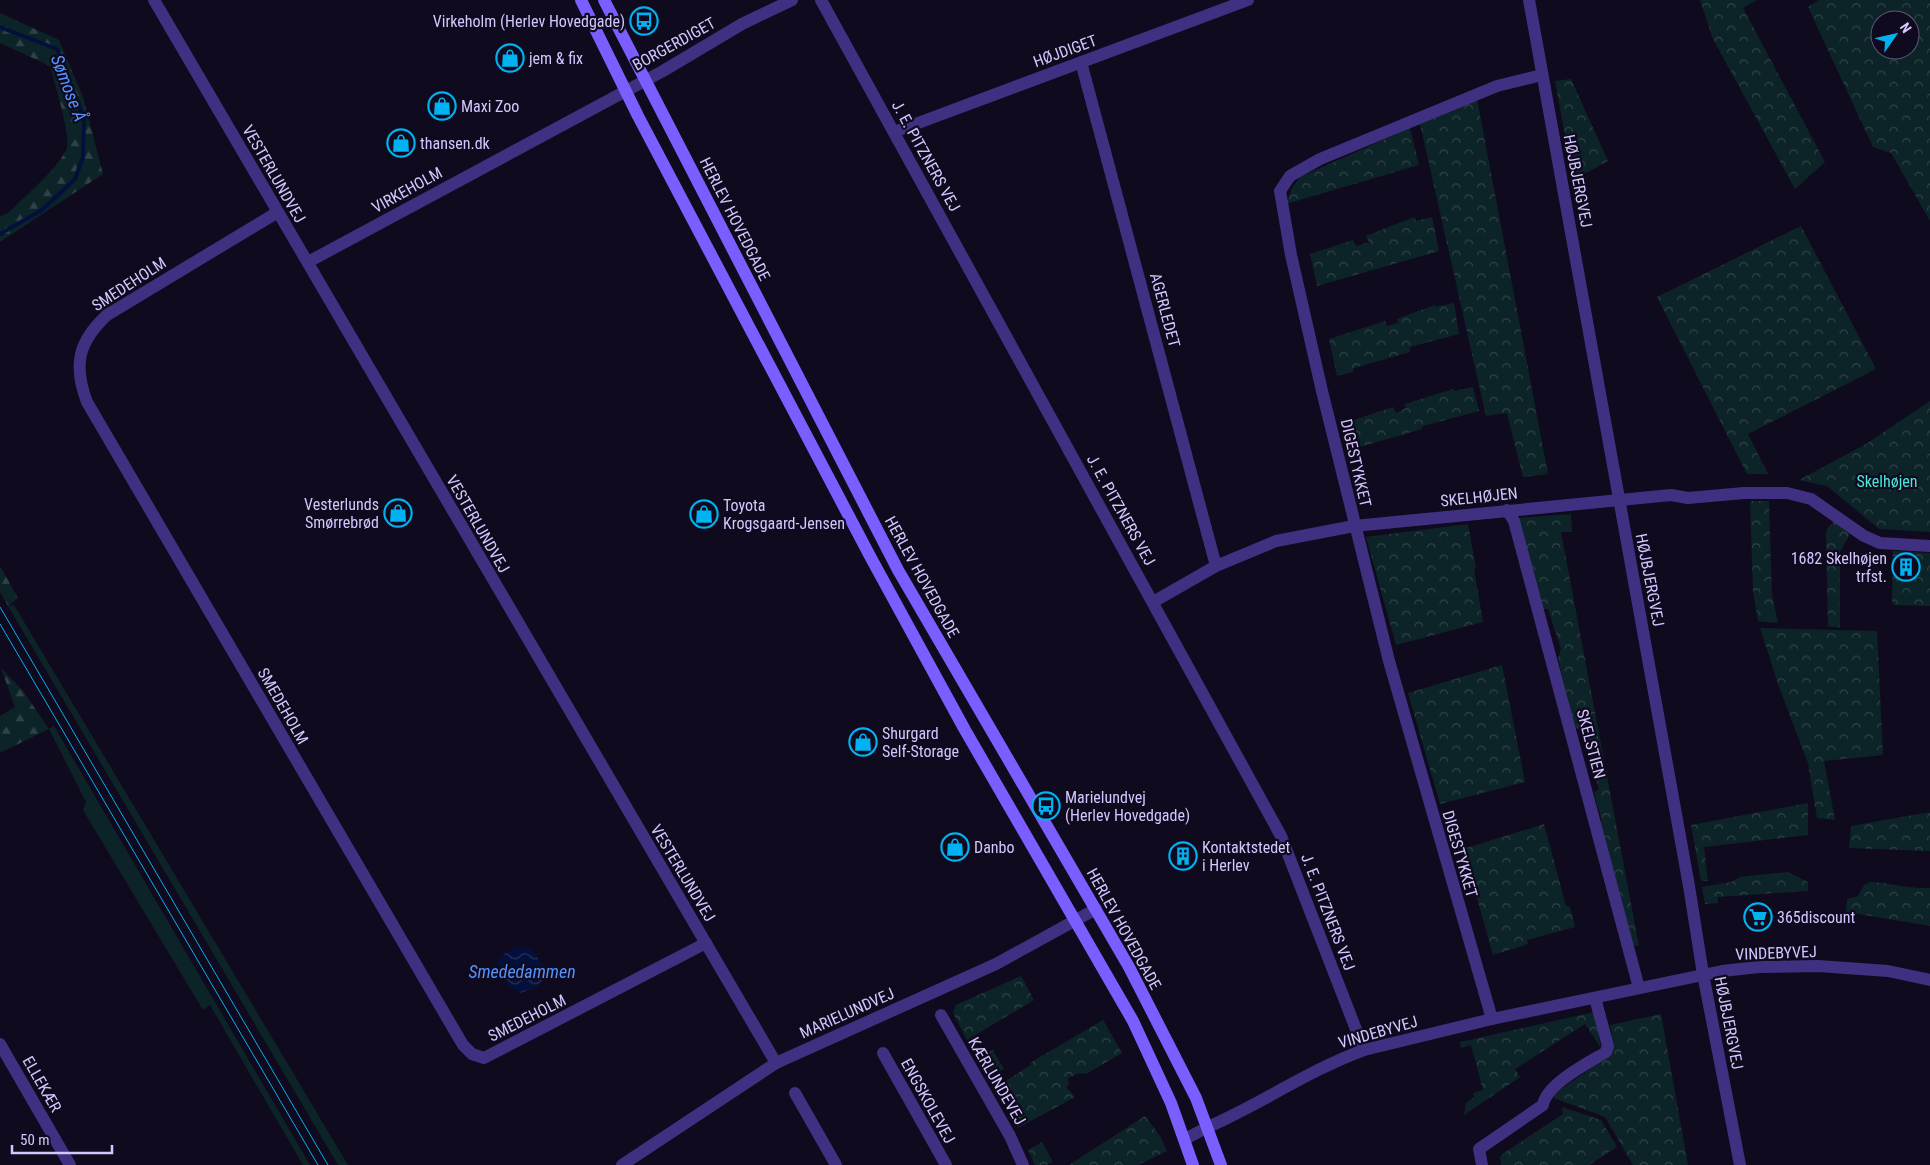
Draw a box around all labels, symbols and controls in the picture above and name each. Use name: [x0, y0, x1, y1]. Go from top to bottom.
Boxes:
bus stop icon: Virkeholm (Herlev Hovedgade): [629, 6, 659, 36]
north arrow: [1870, 10, 1920, 60]
place label: Virkeholm (Herlev Hovedgade): [433, 12, 625, 31]
street label: BORGERDIGET: [629, 13, 719, 75]
text: N: [1897, 20, 1915, 36]
street label: HØJDIGET: [1031, 31, 1099, 71]
shop icon: jem & fix: [495, 43, 525, 73]
place label: jem & fix: [528, 49, 583, 68]
water label: Sømose Å: [47, 51, 92, 124]
shop icon: Maxi Zoo: [427, 91, 457, 121]
place label: Maxi Zoo: [461, 97, 519, 116]
street label: J. E. PITZNERS VEJ: [888, 97, 964, 215]
street label: VESTERLUNDVEJ: [238, 122, 310, 226]
shop icon: thansen.dk: [386, 128, 416, 158]
street label: HØJBJERGVEJ: [1560, 133, 1596, 229]
place label: thansen.dk: [420, 134, 491, 153]
street label: HERLEV HOVEDGADE: [696, 154, 774, 284]
street label: VIRKEHOLM: [369, 163, 445, 217]
street label: SMEDEHOLM: [88, 253, 170, 315]
street label: AGERLEDET: [1146, 271, 1184, 349]
street label: DIGESTYKKET: [1337, 417, 1375, 509]
street label: J. E. PITZNERS VEJ: [1083, 451, 1159, 569]
street label: VESTERLUNDVEJ: [442, 472, 514, 576]
park label: Skelhøjen: [1856, 472, 1918, 491]
street label: SKELHØJEN: [1439, 483, 1519, 511]
place label: Vesterlunds Smørrebrød: [304, 495, 379, 532]
place label: Toyota Krogsgaard-Jensen: [723, 496, 845, 533]
shop icon: Vesterlunds Smørrebrød: [383, 498, 413, 528]
shop icon: Toyota Krogsgaard-Jensen: [689, 499, 719, 529]
street label: HERLEV HOVEDGADE: [881, 513, 963, 641]
street label: HØJBJERGVEJ: [1632, 532, 1668, 628]
place label: 1682 Skelhøjen trfst.: [1791, 549, 1887, 586]
building icon: 1682 Skelhøjen trfst.: [1891, 552, 1921, 582]
street label: SMEDEHOLM: [254, 665, 312, 747]
street label: SKELSTIEN: [1573, 707, 1609, 781]
place label: Shurgard Self-Storage: [882, 724, 959, 761]
shop icon: Shurgard Self-Storage: [848, 727, 878, 757]
place label: Marielundvej (Herlev Hovedgade): [1065, 788, 1190, 825]
bus stop icon: Marielundvej (Herlev Hovedgade): [1031, 791, 1061, 821]
street label: DIGESTYKKET: [1439, 808, 1481, 900]
street label: VESTERLUNDVEJ: [647, 821, 719, 925]
shop icon: Danbo: [940, 832, 970, 862]
place label: Danbo: [974, 838, 1014, 857]
place label: Kontaktstedet i Herlev: [1202, 838, 1291, 875]
building icon: Kontaktstedet i Herlev: [1168, 841, 1198, 871]
street label: J. E. PITZNERS VEJ: [1297, 851, 1359, 973]
street label: HERLEV HOVEDGADE: [1083, 865, 1165, 993]
supermarket icon: 365discount: [1743, 902, 1773, 932]
place label: 365discount: [1777, 908, 1856, 927]
street label: VINDEBYVEJ: [1735, 942, 1817, 964]
water label: Smededammen: [468, 961, 576, 982]
street label: HØJBJERGVEJ: [1711, 975, 1747, 1071]
street label: MARIELUNDVEJ: [797, 984, 897, 1042]
street label: SMEDEHOLM: [485, 990, 569, 1046]
street label: VINDEBYVEJ: [1336, 1012, 1420, 1052]
street label: KÆRLUNDEVEJ: [964, 1034, 1030, 1128]
street label: ELLEKÆR: [18, 1053, 66, 1116]
street label: ENGSKOLEVEJ: [897, 1055, 959, 1147]
scale bar: [12, 1122, 112, 1154]
text: 50 m: [20, 1131, 50, 1149]

